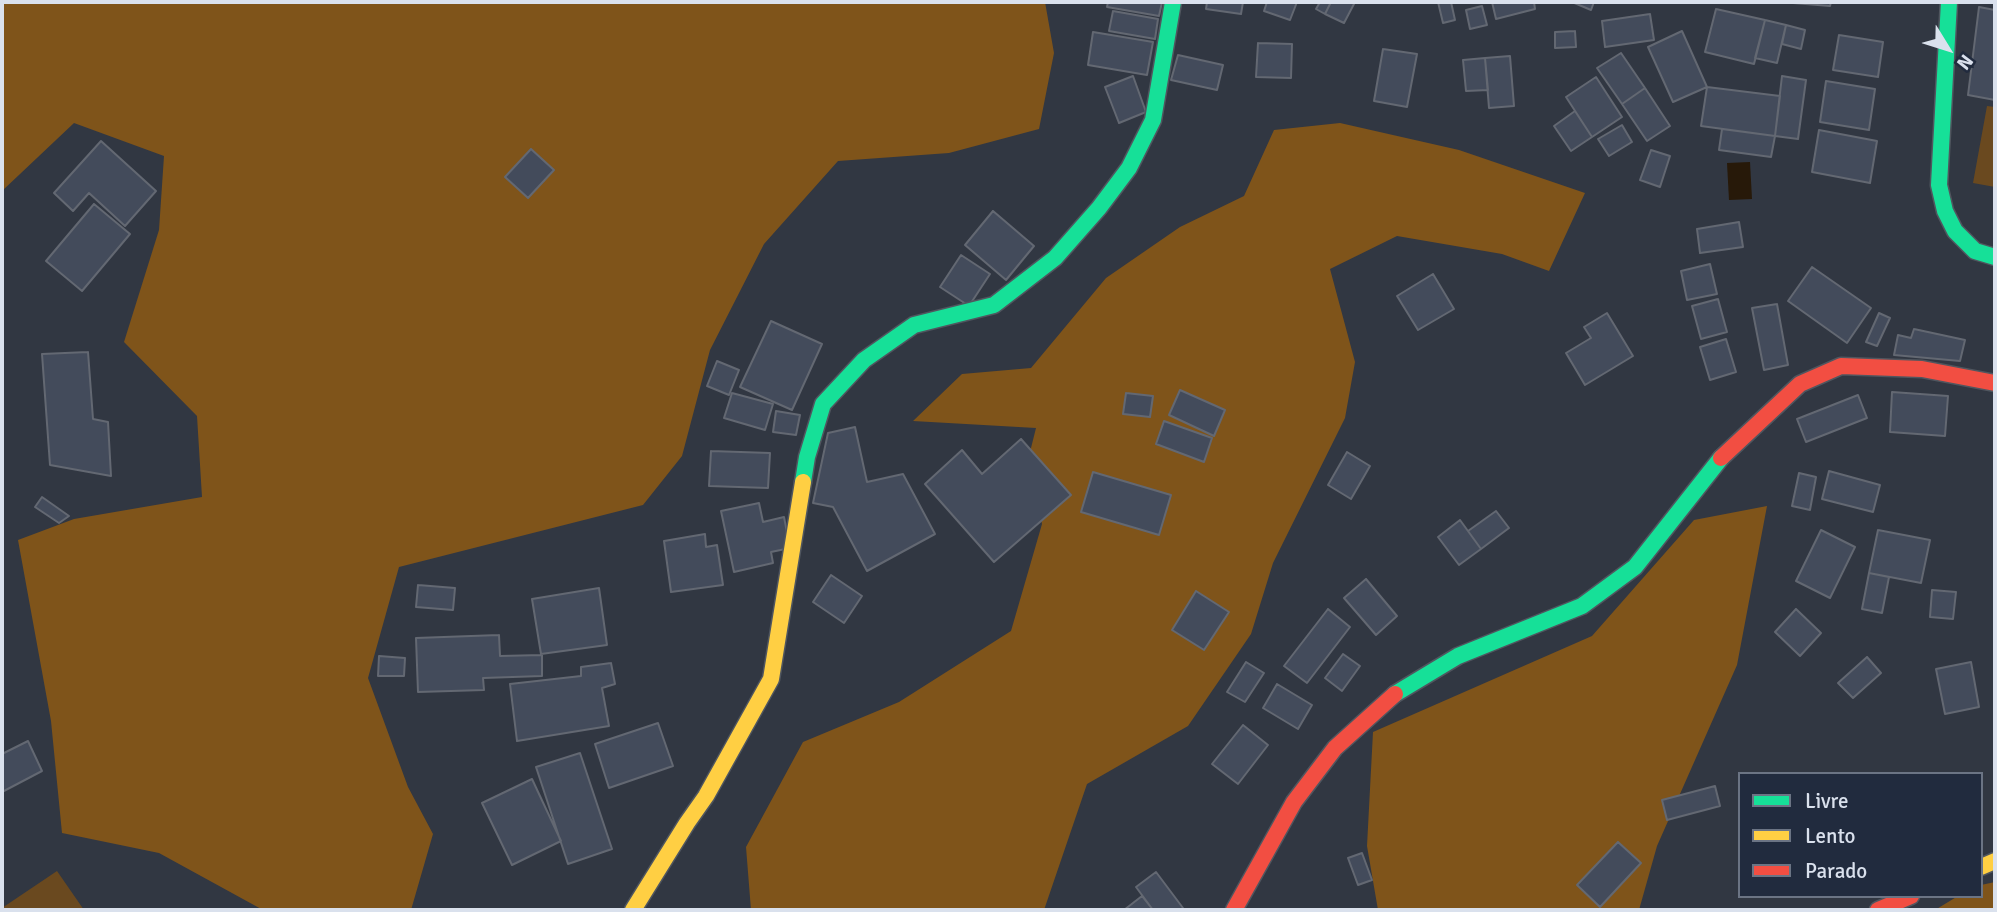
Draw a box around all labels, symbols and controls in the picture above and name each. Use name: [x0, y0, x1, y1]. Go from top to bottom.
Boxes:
north arrow: [1913, 14, 1983, 84]
text: N: [1951, 49, 1978, 75]
legend: [1738, 772, 1983, 898]
text: Livre: [1805, 788, 1848, 814]
text: Lento: [1805, 823, 1855, 849]
text: Parado: [1805, 858, 1867, 884]

